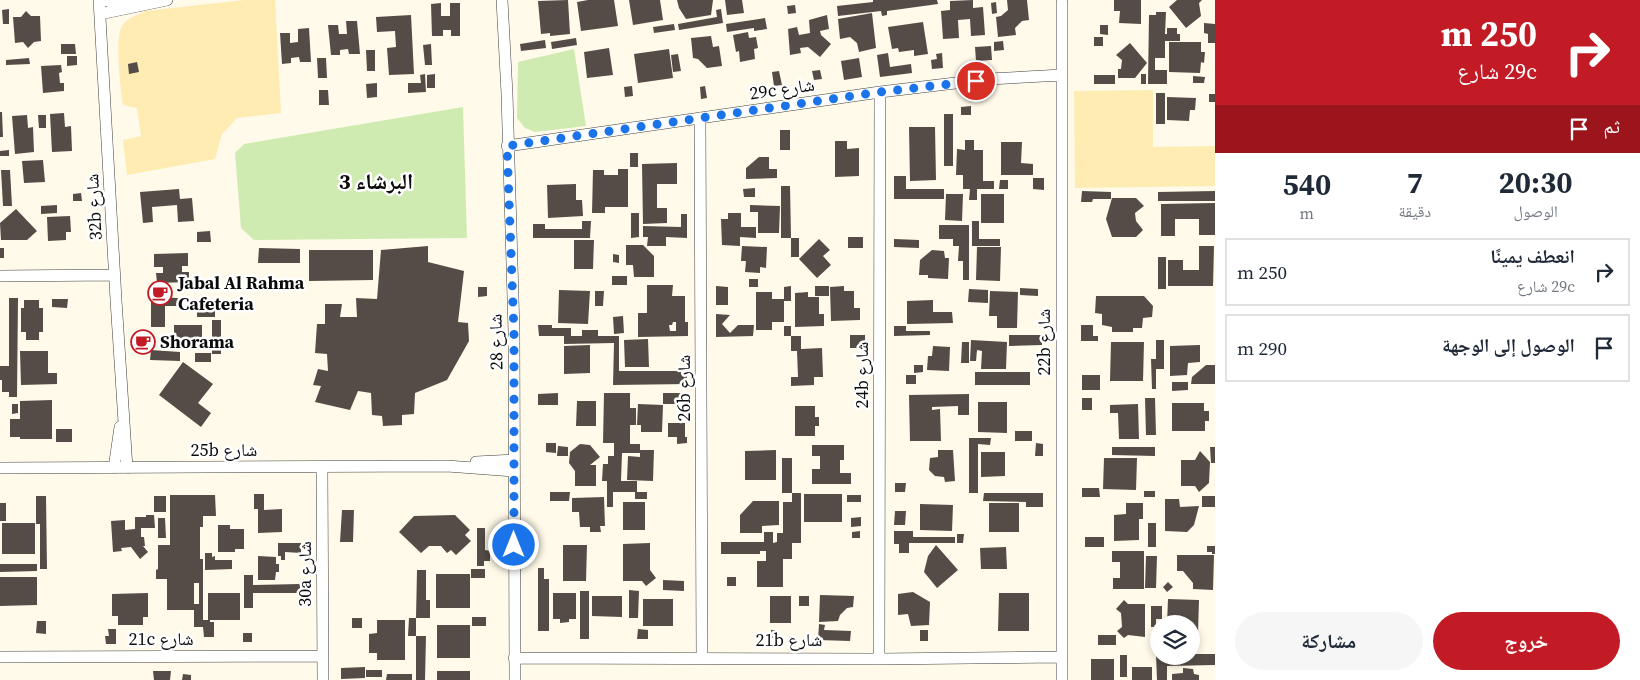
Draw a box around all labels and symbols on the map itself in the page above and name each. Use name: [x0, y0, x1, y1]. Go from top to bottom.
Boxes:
pin: [955, 60, 997, 102]
street label: 29c شارع: [748, 72, 816, 105]
district label: البرشاء 3: [339, 166, 413, 196]
street label: 32b شارع: [79, 173, 108, 241]
place label: Jabal Al Rahma Cafeteria: [177, 270, 305, 316]
cafe icon: Jabal Al Rahma Cafeteria: [147, 280, 173, 306]
street label: 22b شارع: [1031, 309, 1056, 375]
street label: شارع 28: [483, 314, 508, 370]
cafe icon: Shorama: [130, 329, 156, 355]
place label: Shorama: [160, 329, 235, 354]
street label: 24b شارع: [849, 342, 874, 408]
street label: 26b شارع: [671, 355, 696, 421]
street label: 25b شارع: [191, 437, 257, 462]
position arrow: [487, 518, 539, 570]
street label: 30a شارع: [292, 541, 317, 607]
street label: 21c شارع: [128, 626, 194, 651]
street label: 21b شارع: [756, 627, 822, 652]

